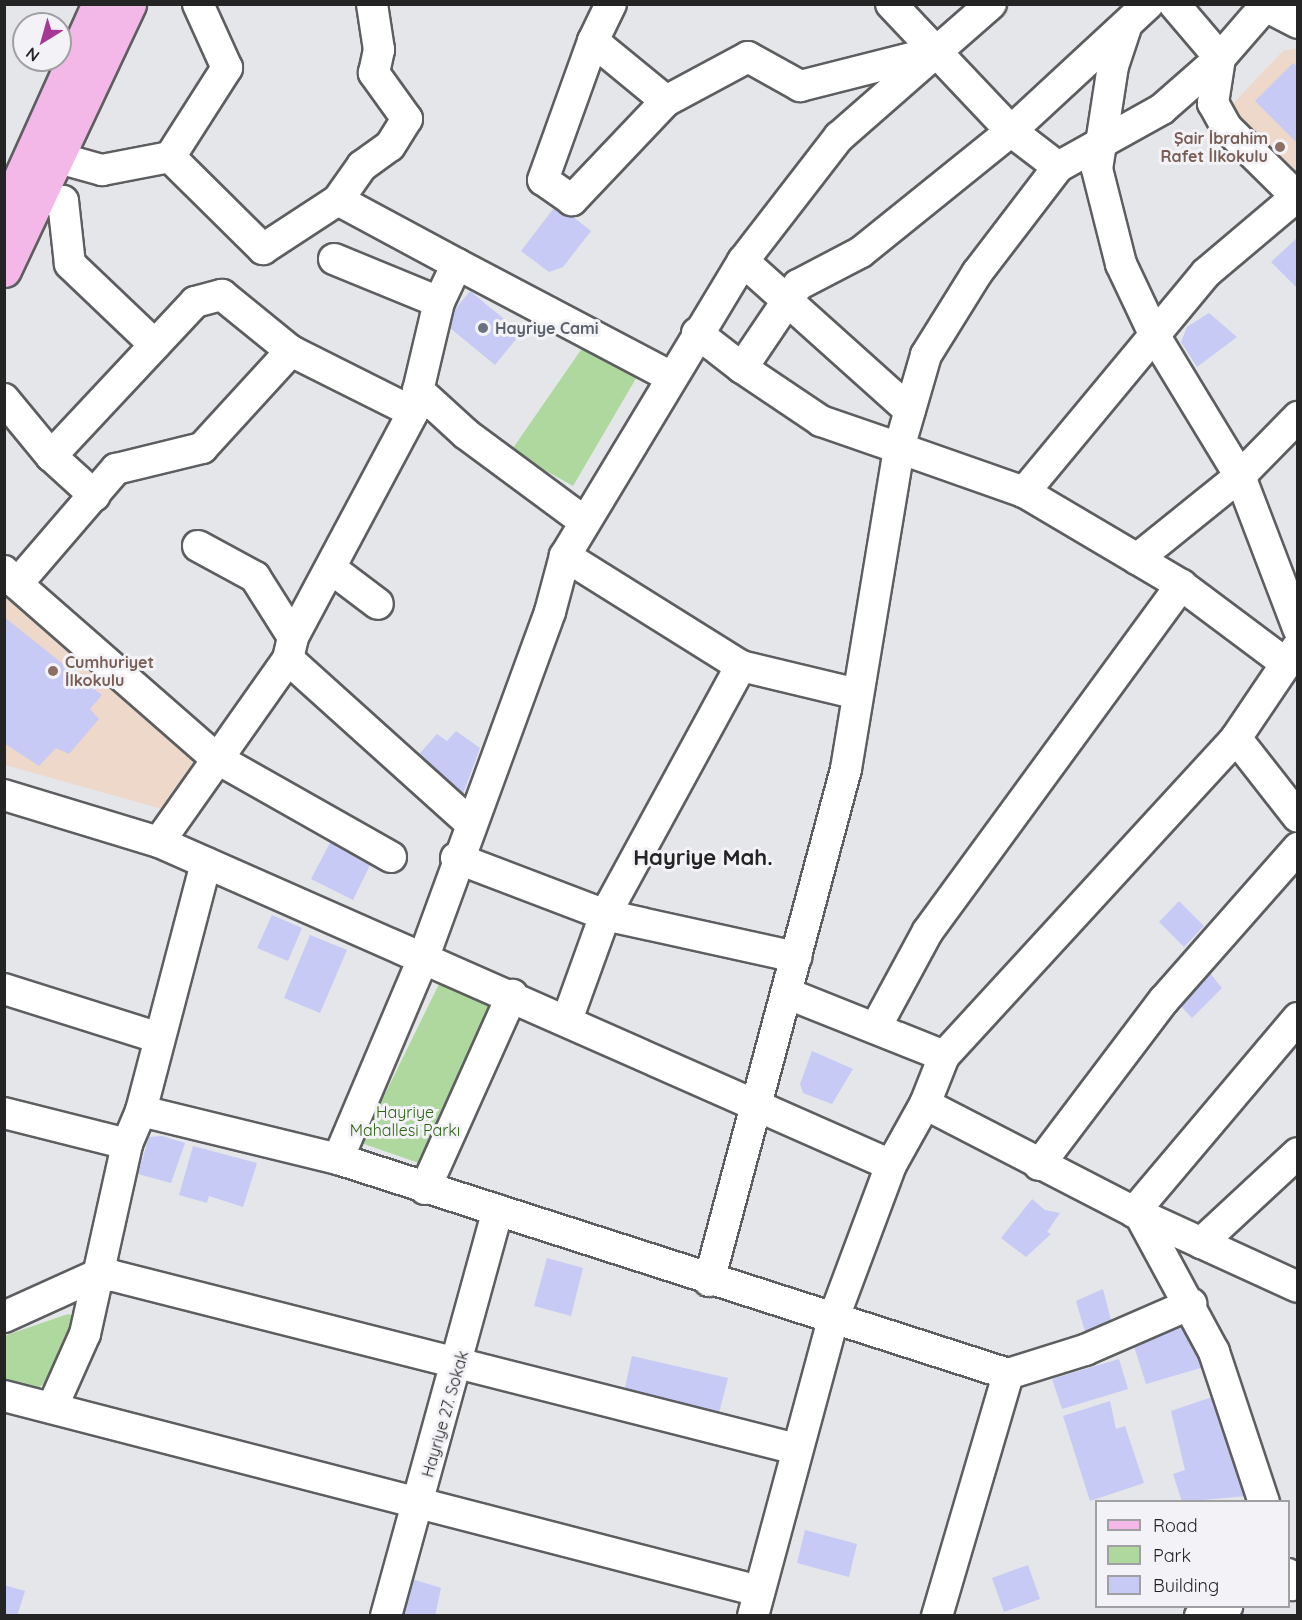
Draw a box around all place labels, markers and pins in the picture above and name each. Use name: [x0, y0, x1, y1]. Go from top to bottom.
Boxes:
place label: Şair İbrahim Rafet İlkokulu: [1160, 128, 1268, 166]
marker: Şair İbrahim Rafet İlkokulu: [1273, 140, 1287, 154]
place label: Hayriye Cami: [495, 318, 599, 338]
marker: Hayriye Cami: [476, 321, 490, 335]
place label: Cumhuriyet İlkokulu: [65, 652, 154, 690]
marker: Cumhuriyet İlkokulu: [46, 664, 60, 678]

